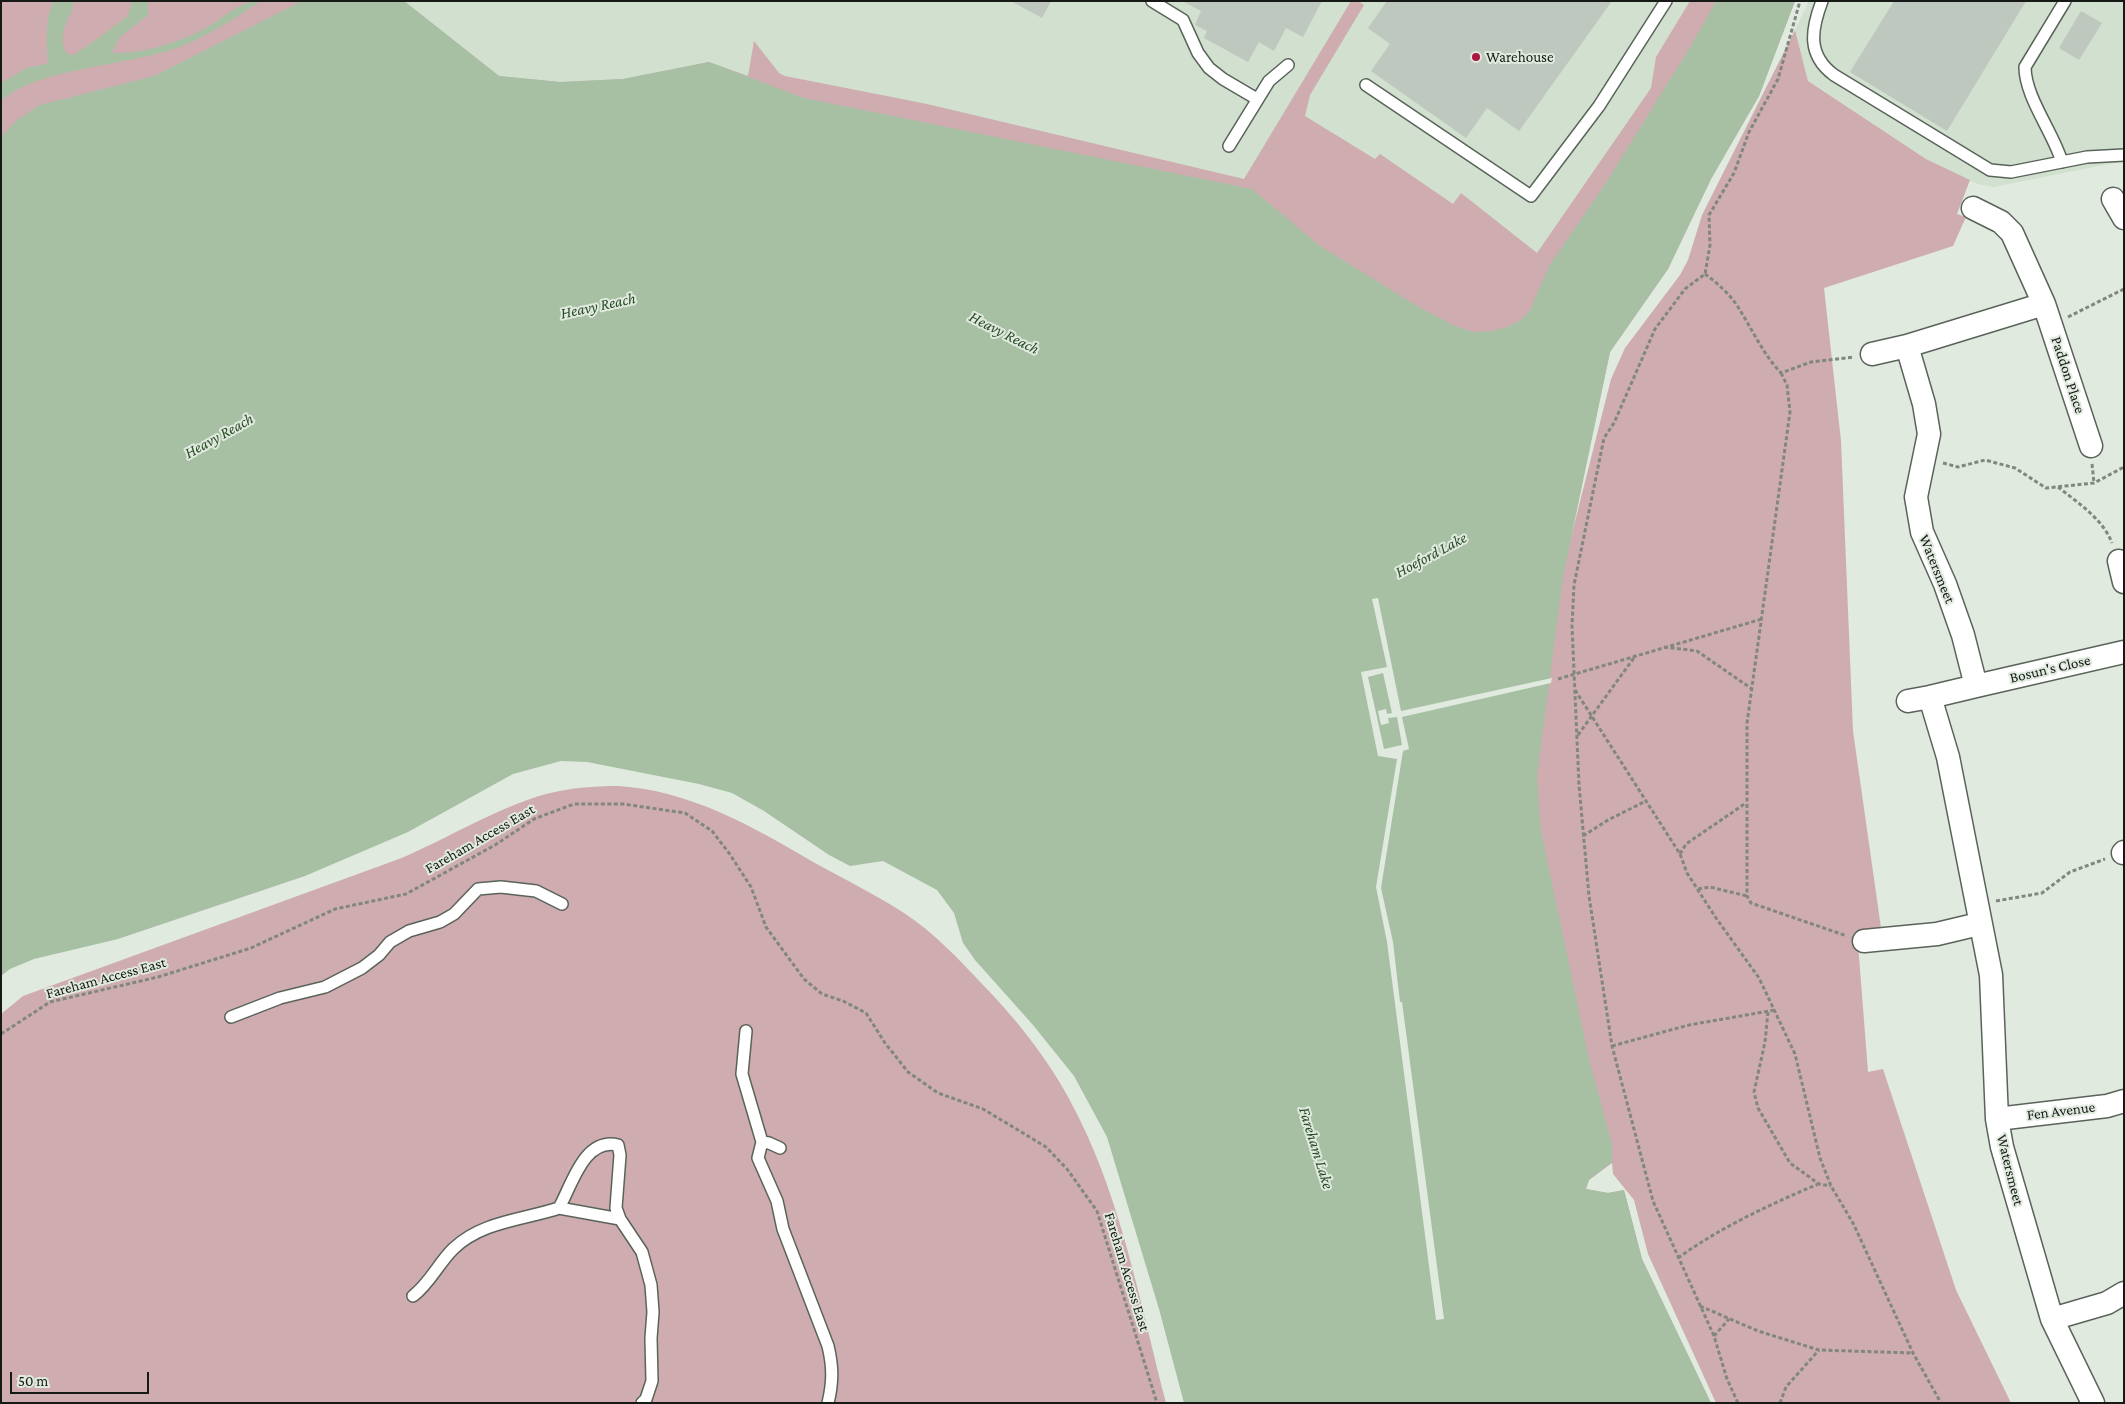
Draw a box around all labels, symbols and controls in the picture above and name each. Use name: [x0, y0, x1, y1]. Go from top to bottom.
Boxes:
place label: Warehouse: [1486, 48, 1554, 66]
marker: Warehouse: [1470, 51, 1482, 63]
water label: Heavy Reach: [559, 289, 637, 323]
water label: Heavy Reach: [966, 307, 1042, 359]
street label: Paddon Place: [2047, 334, 2089, 416]
water label: Heavy Reach: [181, 409, 257, 463]
water label: Hoeford Lake: [1392, 528, 1470, 582]
street label: Watersmeet: [1915, 532, 1959, 606]
street label: Bosun's Close: [2008, 651, 2092, 687]
street label: Fareham Access East: [422, 800, 538, 878]
street label: Fareham Access East: [44, 953, 168, 1003]
street label: Fen Avenue: [2026, 1098, 2096, 1124]
water label: Fareham Lake: [1294, 1105, 1338, 1191]
street label: Watersmeet: [1992, 1132, 2028, 1208]
street label: Fareham Access East: [1100, 1210, 1154, 1334]
scale bar: [12, 1362, 151, 1394]
text: 50 m: [18, 1373, 48, 1389]

